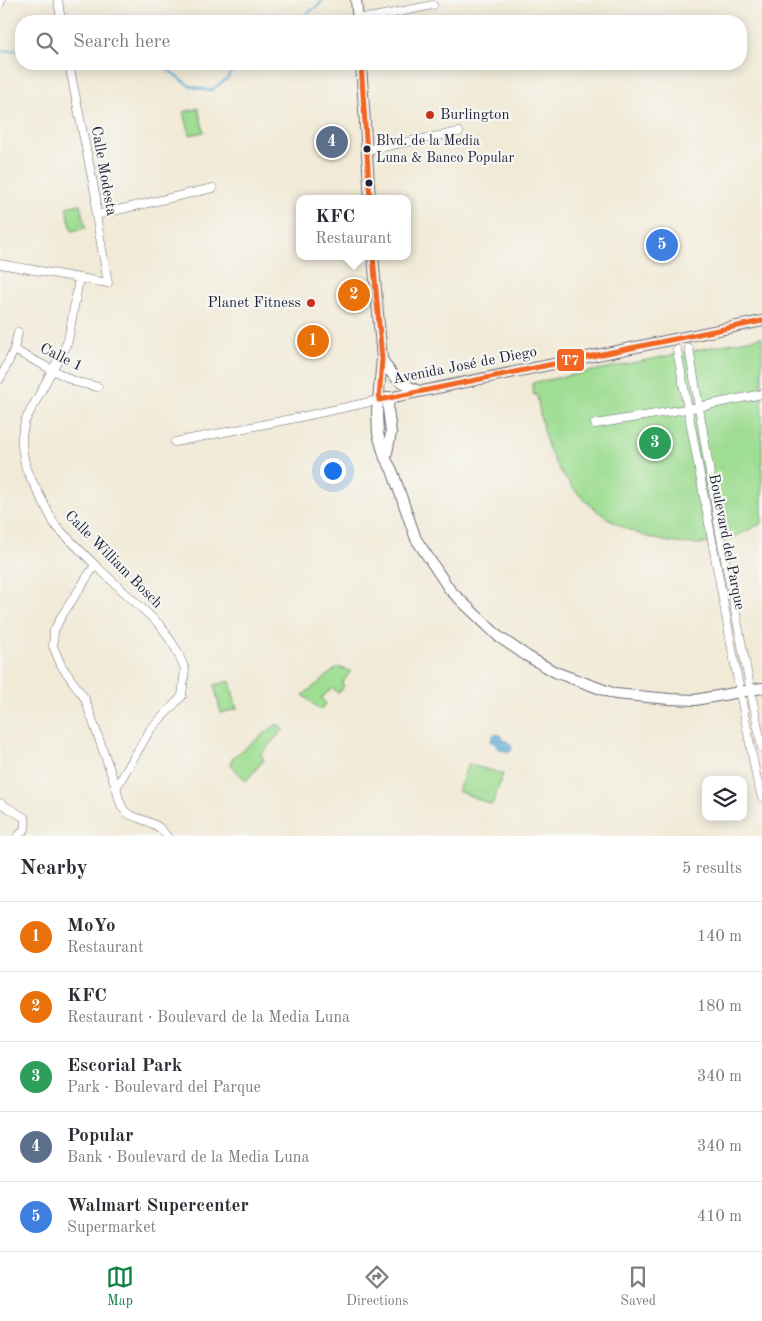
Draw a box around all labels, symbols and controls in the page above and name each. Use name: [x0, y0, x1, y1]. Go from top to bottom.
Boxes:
search box: [15, 15, 747, 70]
icon: search: [33, 29, 61, 57]
text: Search here: [73, 33, 170, 52]
place label: Burlington: [440, 108, 510, 123]
marker: Burlington: [424, 109, 436, 121]
pin: 4: [316, 123, 348, 161]
street label: Calle Modesta: [88, 125, 118, 217]
place label: Blvd. de la Media Luna & Banco Popular: [376, 134, 514, 165]
marker: Blvd. de la Media Luna & Banco Popular: [362, 144, 372, 154]
unlabelled marker: [364, 178, 374, 188]
popup: [296, 195, 411, 260]
text: KFC: [315, 208, 355, 227]
pin: 5: [646, 226, 678, 264]
text: Restaurant: [315, 231, 392, 247]
pin: 2: [338, 276, 370, 314]
place label: Planet Fitness: [207, 296, 301, 311]
marker: Planet Fitness: [305, 297, 317, 309]
pin: 1: [297, 322, 329, 360]
street label: Calle 1: [37, 341, 85, 375]
street label: Avenida José de Diego: [392, 345, 538, 387]
line badge: T7: [556, 348, 585, 372]
text: T7: [561, 354, 579, 368]
pin: 3: [639, 424, 671, 462]
your location: [320, 458, 346, 484]
street label: Boulevard del Parque: [705, 473, 747, 611]
street label: Calle William Bosch: [61, 508, 165, 612]
map controls: [702, 776, 747, 821]
button: layers: [702, 776, 747, 821]
text: Nearby: [20, 858, 88, 879]
text: 5 results: [682, 861, 742, 877]
text: MoYo: [67, 917, 116, 936]
text: 1: [31, 929, 41, 945]
text: 140 m: [697, 929, 742, 945]
text: Restaurant: [67, 940, 144, 956]
text: KFC: [67, 987, 107, 1006]
text: 2: [31, 999, 41, 1015]
text: 180 m: [697, 999, 742, 1015]
text: Restaurant · Boulevard de la Media Luna: [67, 1010, 350, 1026]
text: Escorial Park: [67, 1057, 182, 1076]
text: 3: [31, 1069, 41, 1085]
text: 340 m: [697, 1069, 742, 1085]
text: Park · Boulevard del Parque: [67, 1080, 261, 1096]
text: Popular: [67, 1127, 133, 1146]
text: 4: [31, 1139, 41, 1155]
text: 340 m: [697, 1139, 742, 1155]
text: Bank · Boulevard de la Media Luna: [67, 1150, 309, 1166]
text: Walmart Supercenter: [67, 1197, 249, 1216]
text: 5: [31, 1209, 41, 1225]
text: 410 m: [697, 1209, 742, 1225]
text: Supermarket: [67, 1220, 156, 1236]
tab: Map: [106, 1263, 134, 1310]
tab: Directions: [346, 1263, 408, 1310]
tab: Saved: [620, 1263, 656, 1310]

